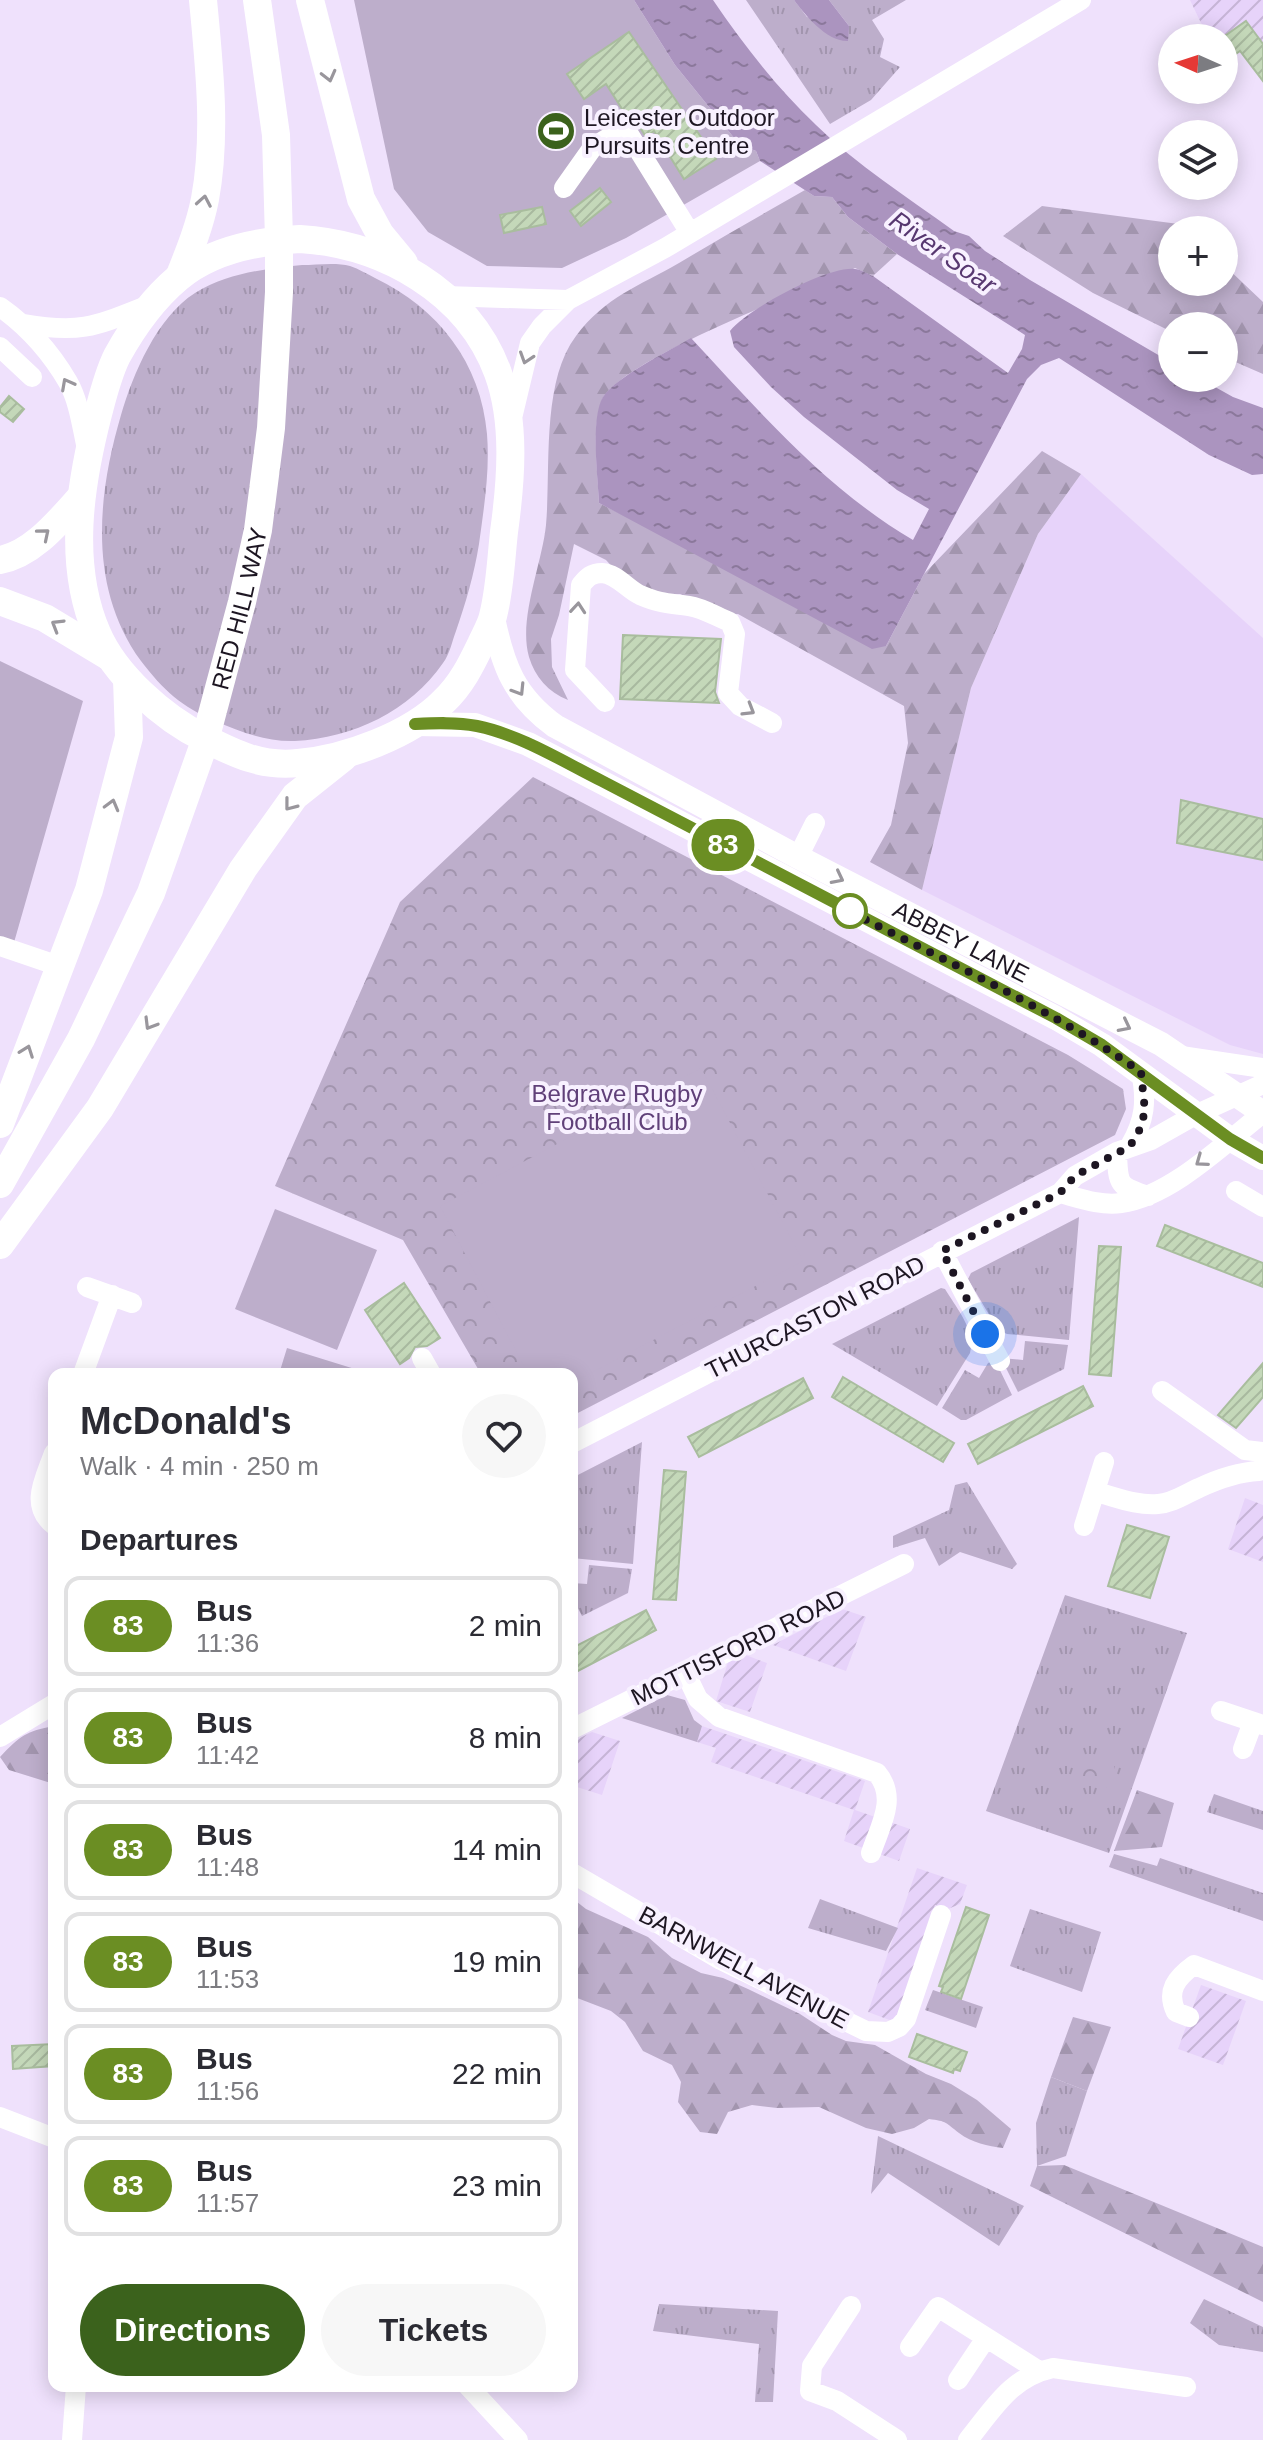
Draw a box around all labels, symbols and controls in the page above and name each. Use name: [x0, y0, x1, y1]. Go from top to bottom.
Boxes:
north arrow: [1158, 24, 1238, 104]
map controls: [1158, 24, 1238, 392]
one-way arrow: [319, 68, 336, 82]
place label: Leicester Outdoor Pursuits Centre: [584, 104, 775, 159]
sports icon: Leicester Outdoor Pursuits Centre: [535, 110, 577, 152]
button: layers: [1158, 120, 1238, 200]
one-way arrow: [194, 194, 211, 208]
water label: River Soar: [884, 204, 1003, 300]
button: +: [1158, 216, 1238, 296]
button: −: [1158, 312, 1238, 392]
one-way arrow: [519, 351, 535, 365]
one-way arrow: [61, 377, 76, 392]
street label: RED HILL WAY: [206, 525, 272, 693]
one-way arrow: [35, 529, 49, 544]
one-way arrow: [569, 601, 586, 614]
one-way arrow: [51, 619, 66, 635]
one-way arrow: [510, 682, 525, 696]
one-way arrow: [740, 700, 755, 716]
one-way arrow: [285, 796, 299, 811]
one-way arrow: [102, 799, 119, 813]
line badge: 83: [687, 819, 759, 871]
text: 83: [707, 829, 739, 860]
one-way arrow: [829, 868, 844, 883]
unlabelled marker: [833, 894, 867, 928]
street label: ABBEY LANE: [889, 895, 1034, 987]
one-way arrow: [144, 1015, 160, 1030]
one-way arrow: [1117, 1016, 1132, 1032]
one-way arrow: [17, 1045, 34, 1059]
park label: Belgrave Rugby Football Club: [532, 1080, 702, 1135]
one-way arrow: [1196, 1151, 1210, 1166]
street label: THURCASTON ROAD: [701, 1250, 929, 1384]
your location: [965, 1314, 1005, 1354]
button: heart: [462, 1394, 546, 1478]
text: McDonald's: [80, 1400, 292, 1442]
text: Walk · 4 min · 250 m: [80, 1451, 319, 1481]
text: Departures: [80, 1523, 238, 1556]
street label: MOTTISFORD ROAD: [627, 1583, 849, 1711]
text: Bus: [196, 1594, 253, 1627]
text: 2 min: [469, 1609, 542, 1642]
text: 83: [112, 1610, 144, 1641]
text: 11:36: [196, 1628, 259, 1658]
text: Bus: [196, 1706, 253, 1739]
text: 8 min: [469, 1721, 542, 1754]
text: 83: [112, 1722, 144, 1753]
text: 11:42: [196, 1740, 259, 1770]
text: Bus: [196, 1818, 253, 1851]
text: 14 min: [452, 1833, 542, 1866]
text: 83: [112, 1834, 144, 1865]
text: 11:48: [196, 1852, 259, 1882]
street label: BARNWELL AVENUE: [635, 1900, 853, 2034]
text: Bus: [196, 1930, 253, 1963]
text: 19 min: [452, 1945, 542, 1978]
text: 83: [112, 1946, 144, 1977]
text: 11:53: [196, 1964, 259, 1994]
text: Bus: [196, 2042, 253, 2075]
text: 22 min: [452, 2057, 542, 2090]
text: 83: [112, 2058, 144, 2089]
text: 11:56: [196, 2076, 259, 2106]
text: Bus: [196, 2154, 253, 2187]
text: 23 min: [452, 2169, 542, 2202]
text: 83: [112, 2170, 144, 2201]
text: 11:57: [196, 2188, 259, 2218]
button: Directions: [80, 2284, 305, 2376]
button: Tickets: [321, 2284, 546, 2376]

